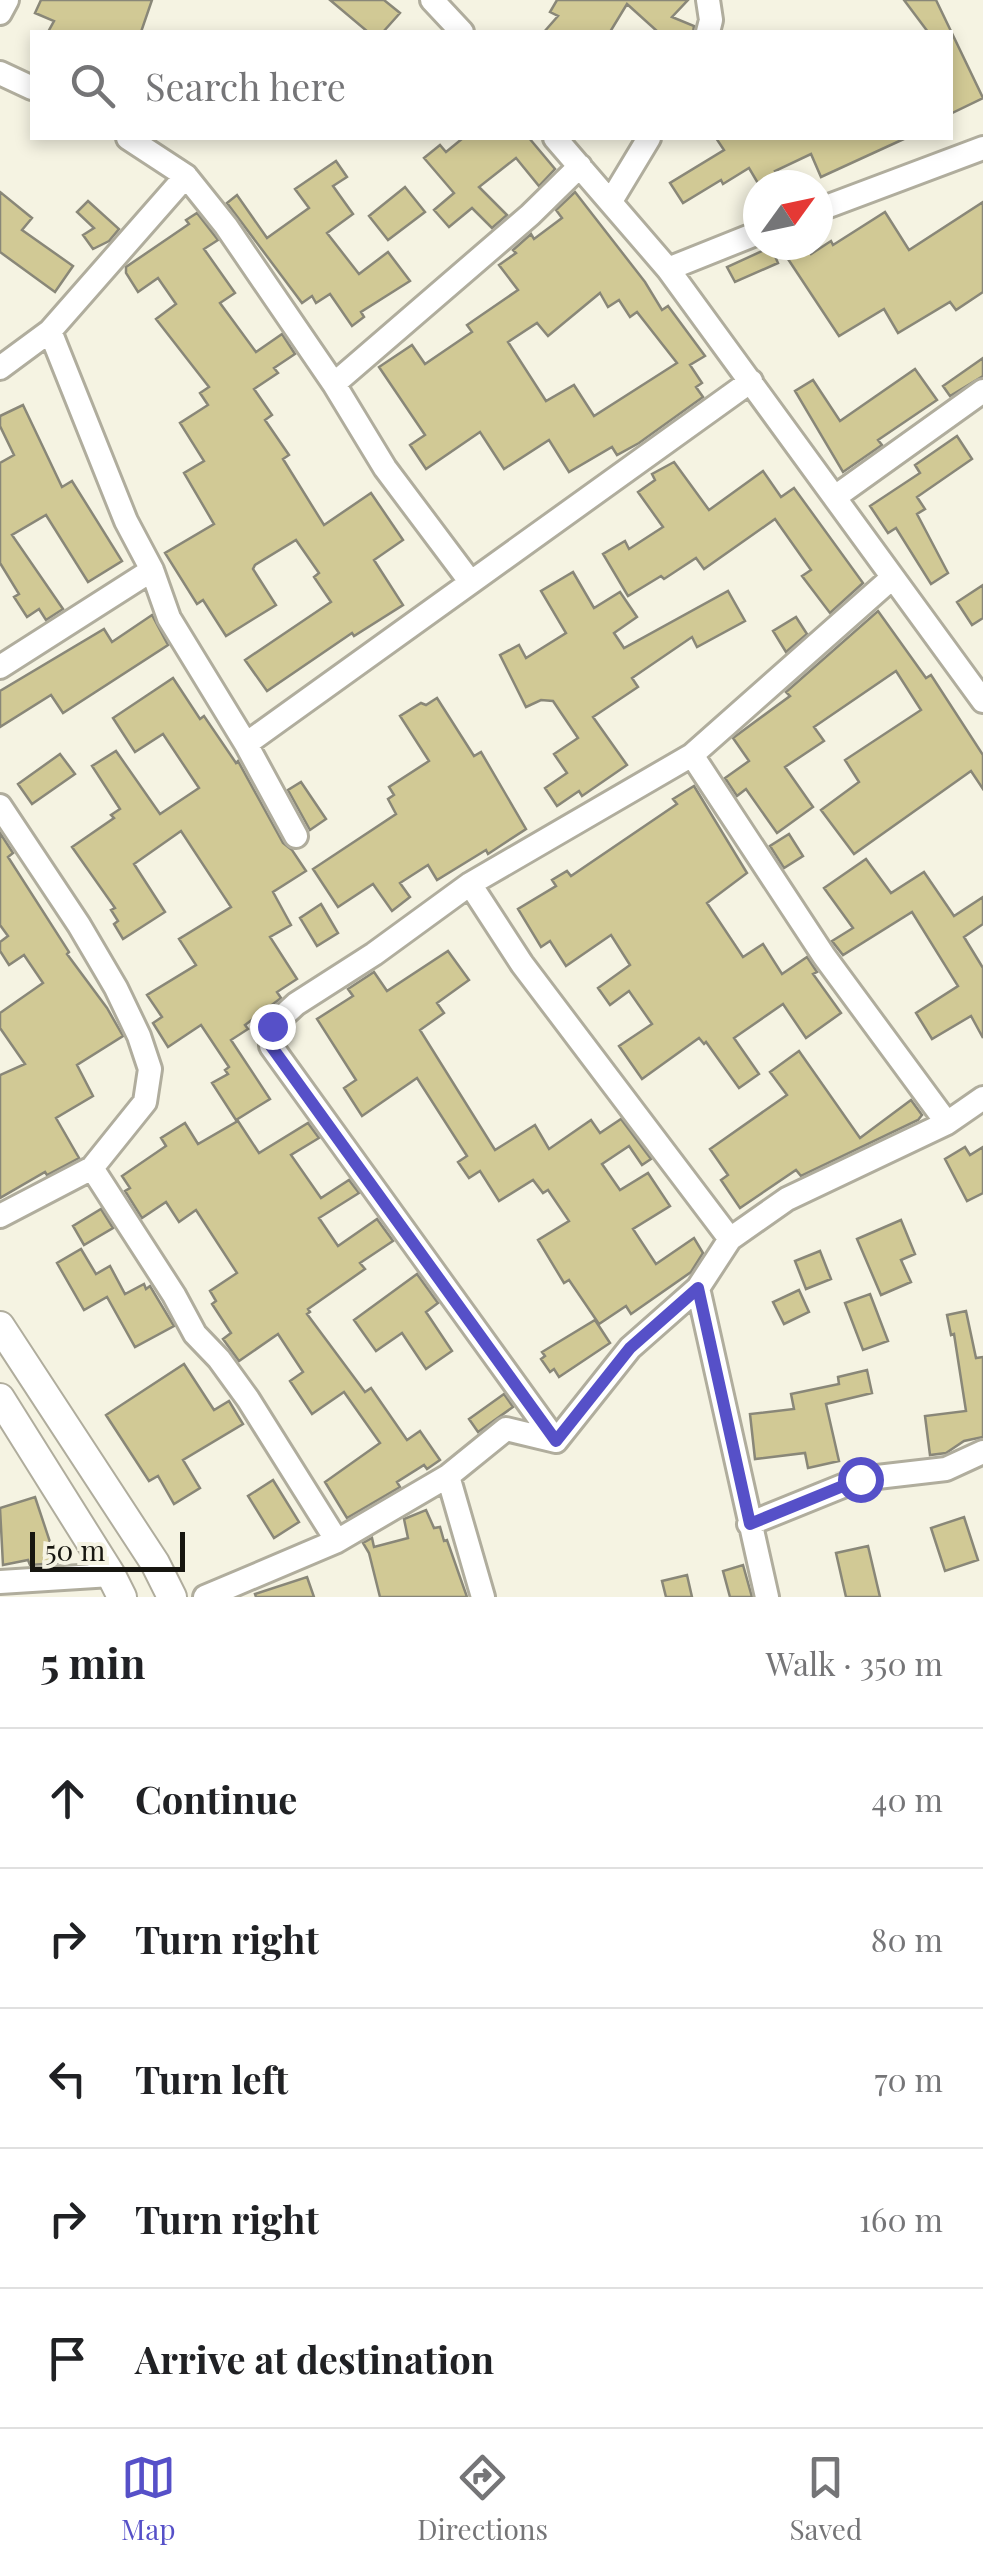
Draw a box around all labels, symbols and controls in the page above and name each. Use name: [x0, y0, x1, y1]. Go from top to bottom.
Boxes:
search box: [30, 30, 953, 140]
icon: search: [65, 58, 120, 113]
text: Search here: [145, 60, 346, 111]
north arrow: [743, 170, 833, 260]
route end: [250, 1004, 296, 1050]
route start: [838, 1457, 884, 1503]
scale bar: [30, 1527, 185, 1572]
text: 50 m: [45, 1531, 105, 1568]
text: 5 min: [40, 1634, 145, 1690]
text: Walk · 350 m: [766, 1641, 943, 1684]
icon: ahead: [40, 1771, 95, 1826]
text: Continue: [135, 1773, 297, 1824]
text: 40 m: [872, 1777, 943, 1820]
icon: right: [40, 1911, 95, 1966]
text: Turn right: [135, 1913, 319, 1964]
text: 80 m: [871, 1917, 943, 1960]
icon: left: [40, 2051, 95, 2106]
text: Turn left: [135, 2053, 288, 2104]
text: 70 m: [874, 2057, 943, 2100]
icon: right: [40, 2191, 95, 2246]
text: Turn right: [135, 2193, 319, 2244]
text: 160 m: [859, 2197, 943, 2240]
icon: arrive: [40, 2331, 95, 2386]
text: Arrive at destination: [135, 2333, 494, 2384]
tab: Map: [121, 2450, 176, 2547]
tab: Directions: [417, 2450, 548, 2547]
tab: Saved: [789, 2450, 862, 2547]

